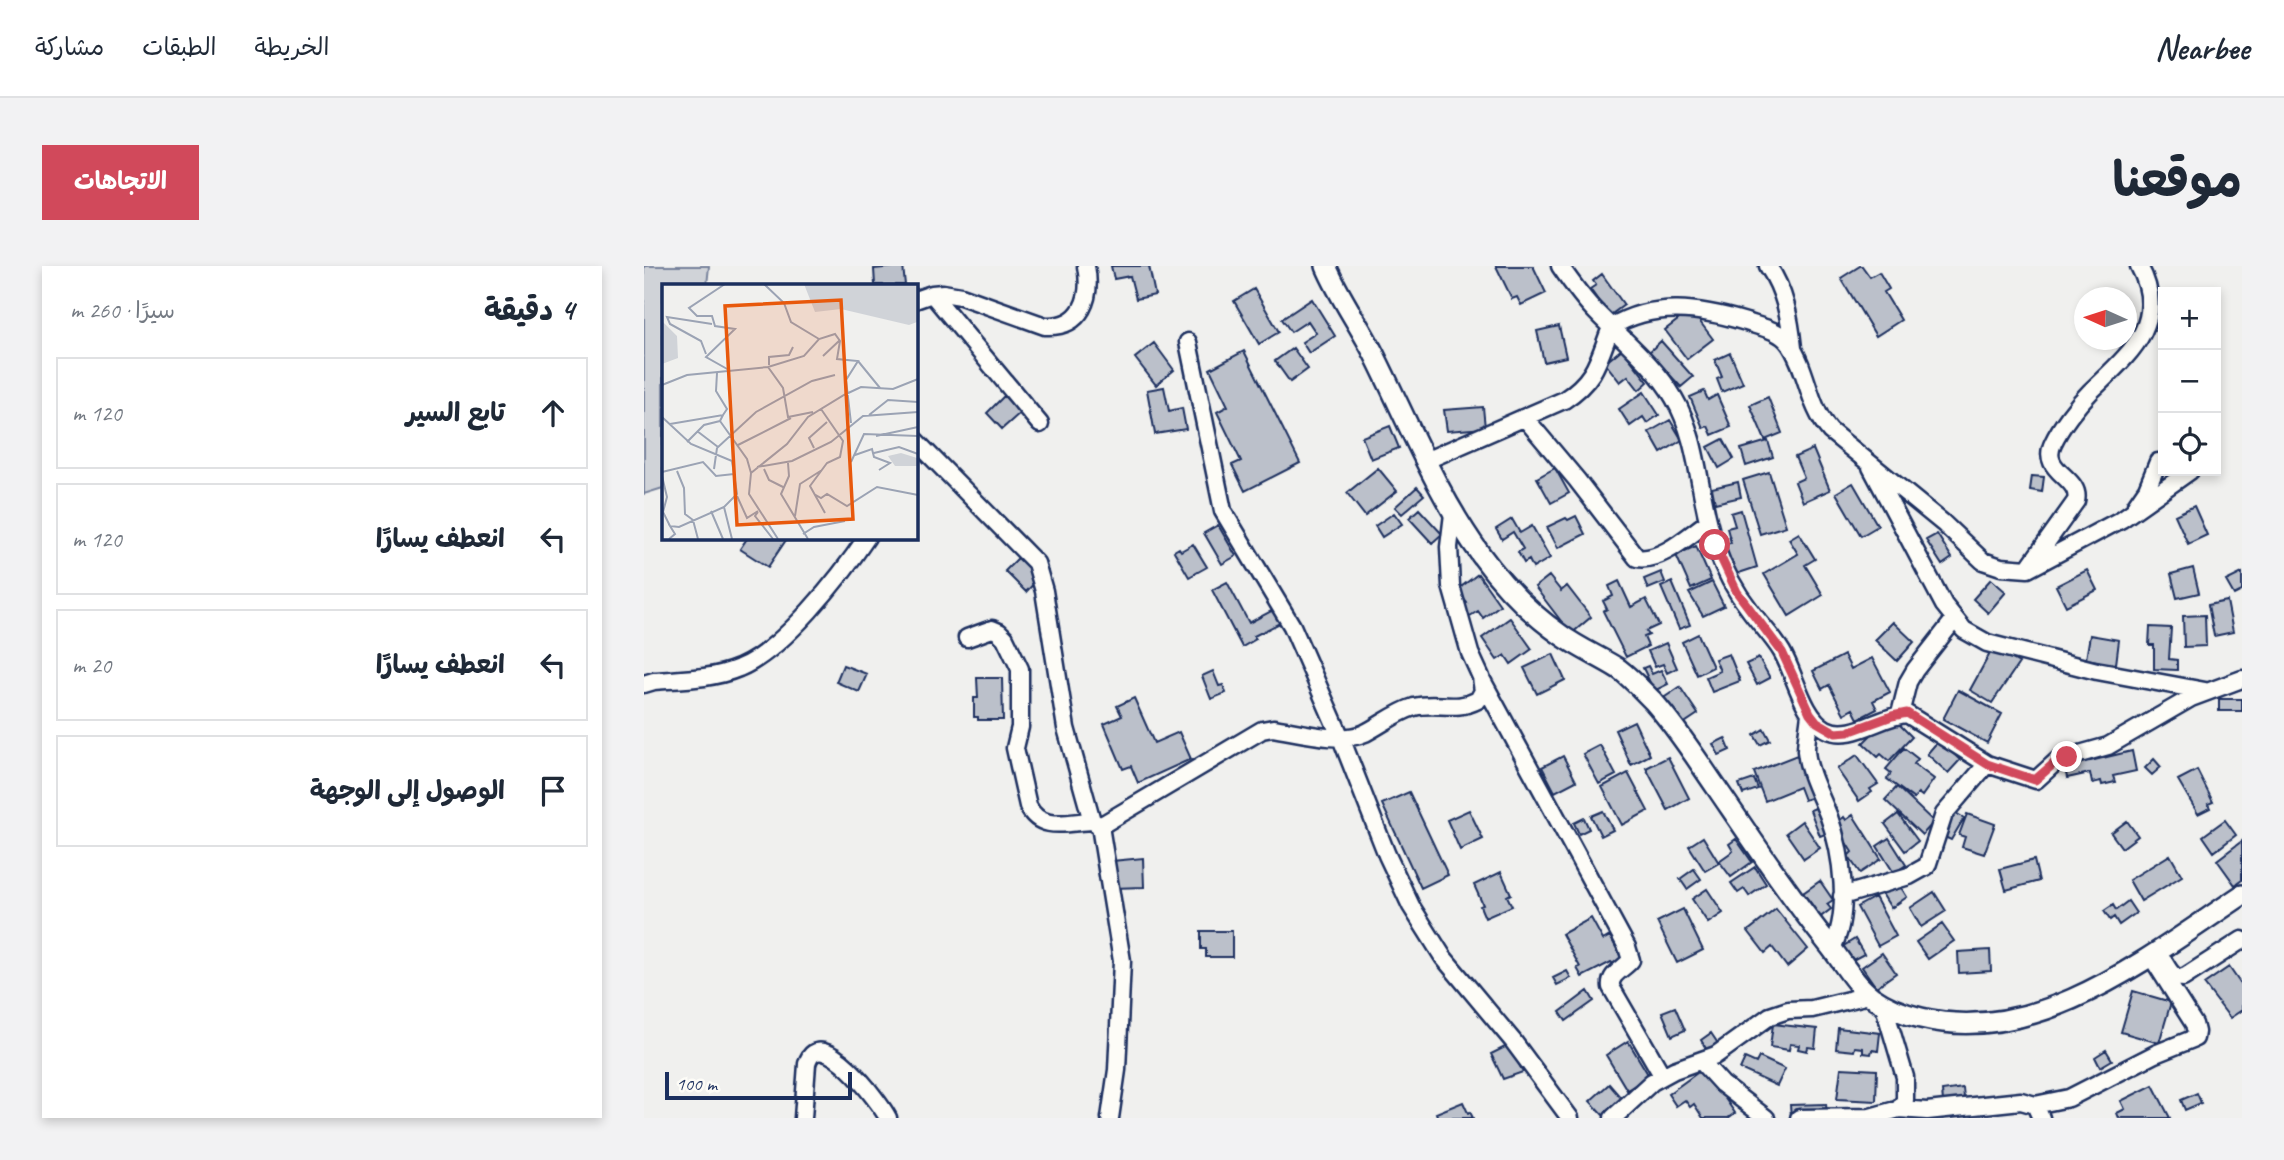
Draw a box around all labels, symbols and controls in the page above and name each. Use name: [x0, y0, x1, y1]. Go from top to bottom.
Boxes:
text: Nearbee: [2155, 27, 2249, 69]
text: مشاركة: [35, 32, 104, 62]
text: الطبقات: [142, 32, 217, 62]
text: الخريطة: [255, 32, 329, 62]
button: الاتجاهات: [42, 145, 199, 220]
text: موقعنا: [2112, 149, 2242, 211]
inset map: [662, 284, 917, 539]
north arrow: [2074, 287, 2137, 350]
map controls: [2158, 287, 2221, 476]
button: +: [2158, 287, 2221, 350]
text: 4 دقيقة: [484, 291, 574, 329]
text: سيرًا · 260 m: [70, 296, 175, 325]
button: −: [2158, 350, 2221, 413]
icon: ahead: [534, 394, 572, 432]
text: تابع السير: [406, 396, 505, 429]
text: 120 m: [72, 399, 122, 428]
button: locate: [2158, 413, 2221, 476]
icon: left: [534, 520, 572, 558]
text: انعطف يسارًا: [376, 522, 505, 555]
text: 120 m: [72, 525, 122, 554]
route start: [1699, 529, 1730, 560]
icon: left: [534, 646, 572, 684]
text: انعطف يسارًا: [376, 648, 505, 681]
text: 20 m: [72, 651, 111, 680]
route end: [2051, 741, 2082, 772]
icon: arrive: [534, 772, 572, 810]
text: الوصول إلى الوجهة: [310, 774, 505, 807]
scale bar: [665, 1069, 852, 1101]
text: 100 m: [676, 1072, 717, 1096]

